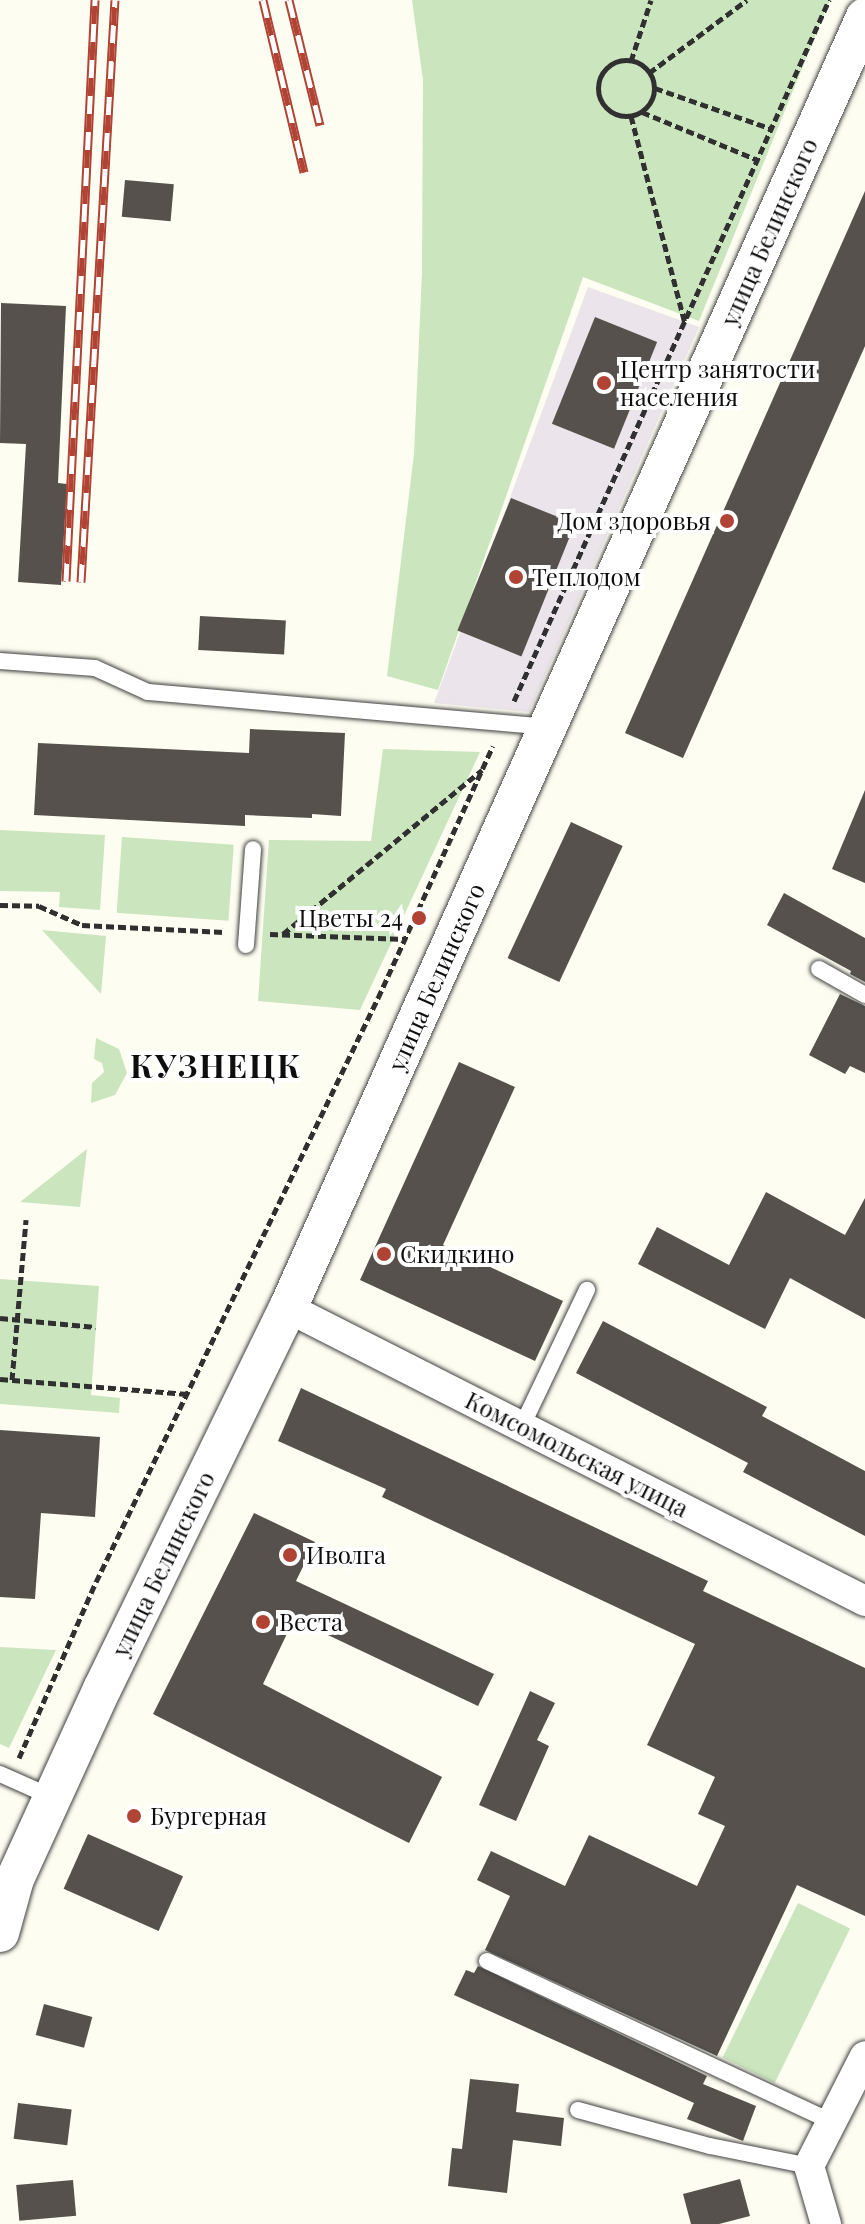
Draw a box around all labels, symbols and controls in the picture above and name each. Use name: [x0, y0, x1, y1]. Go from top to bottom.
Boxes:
street label: улица Белинского: [715, 134, 823, 330]
place label: Центр занятости населения: [620, 355, 815, 411]
marker: Центр занятости населения: [595, 374, 613, 392]
place label: Дом здоровья: [558, 507, 711, 535]
marker: Дом здоровья: [718, 512, 736, 530]
place label: Теплодом: [532, 563, 641, 591]
marker: Теплодом: [507, 568, 525, 586]
street label: улица Белинского: [382, 879, 490, 1075]
place label: Цветы 24: [299, 904, 403, 932]
marker: Цветы 24: [410, 909, 428, 927]
district label: КУЗНЕЦК: [130, 1046, 302, 1084]
place label: Скидкино: [400, 1240, 514, 1268]
marker: Скидкино: [375, 1245, 393, 1263]
street label: Комсомольская улица: [461, 1385, 693, 1523]
street label: улица Белинского: [106, 1467, 220, 1661]
place label: Иволга: [306, 1541, 386, 1569]
marker: Иволга: [281, 1546, 299, 1564]
place label: Веста: [279, 1608, 343, 1636]
marker: Веста: [254, 1613, 272, 1631]
place label: Бургерная: [150, 1802, 267, 1830]
marker: Бургерная: [125, 1807, 143, 1825]

